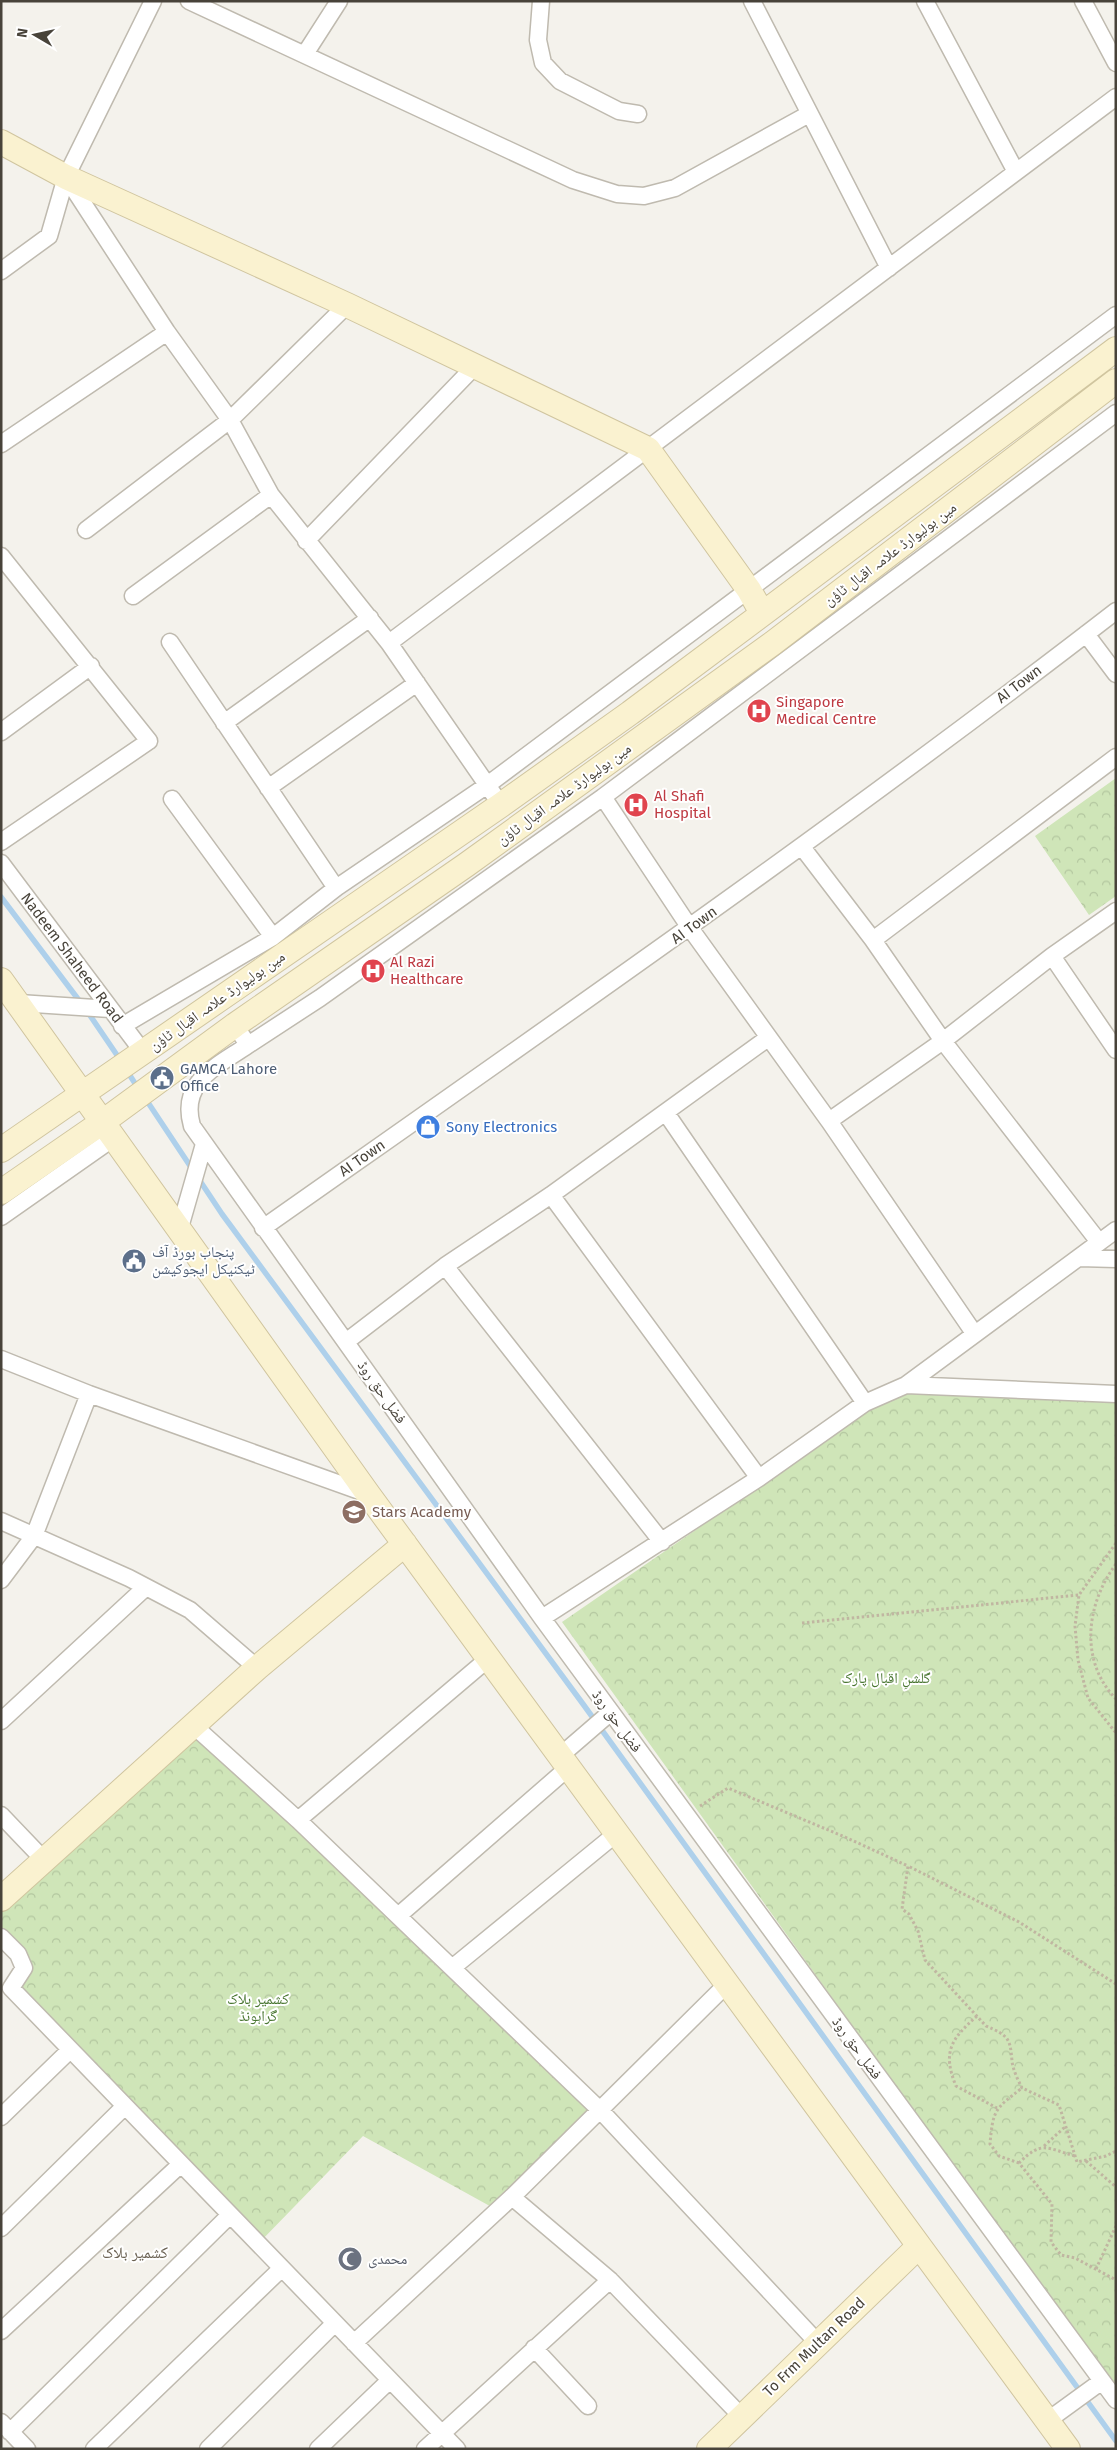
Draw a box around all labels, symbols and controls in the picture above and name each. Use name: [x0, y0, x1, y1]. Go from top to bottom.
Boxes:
north arrow: [10, 10, 60, 60]
text: N: [14, 27, 32, 39]
street label: مین بولیوارڈ علامہ اقبال ٹاؤن: [820, 498, 961, 611]
street label: AI Town: [993, 661, 1045, 707]
place label: Singapore Medical Centre: [776, 693, 876, 728]
hospital icon: Singapore Medical Centre: [746, 698, 772, 724]
street label: مین بولیوارڈ علامہ اقبال ٹاؤن: [493, 739, 635, 850]
place label: Al Shafi Hospital: [654, 787, 711, 822]
hospital icon: Al Shafi Hospital: [623, 792, 649, 818]
street label: Nadeem Shaheed Road: [17, 889, 127, 1027]
street label: AI Town: [668, 902, 720, 948]
street label: مین بولیوارڈ علامہ اقبال ٹاؤن: [146, 947, 289, 1056]
place label: Al Razi Healthcare: [390, 953, 464, 988]
hospital icon: Al Razi Healthcare: [360, 958, 386, 984]
place label: GAMCA Lahore Office: [180, 1060, 277, 1095]
public building icon: GAMCA Lahore Office: [149, 1065, 175, 1091]
shop icon: Sony Electronics: [415, 1114, 441, 1140]
place label: Sony Electronics: [446, 1118, 557, 1136]
street label: AI Town: [335, 1136, 389, 1180]
place label: پنجاب بورڈ آف ٹیکنیکل ایجوکیشن: [152, 1243, 255, 1279]
public building icon: پنجاب بورڈ آف ٹیکنیکل ایجوکیشن: [121, 1248, 147, 1274]
street label: فضل حق روڈ: [353, 1357, 410, 1428]
school or university icon: Stars Academy: [341, 1499, 367, 1525]
place label: Stars Academy: [372, 1503, 472, 1521]
park label: گلشنِ اقبال پارک: [841, 1669, 931, 1690]
street label: فضل حق روڈ: [587, 1686, 646, 1756]
park label: کشمیر بلاک ﮔﺮﺍﮨﻮﻧﮉ: [227, 1990, 289, 2025]
street label: فضل حق روڈ: [827, 2013, 886, 2083]
district label: کشمیر بلاک: [102, 2243, 168, 2262]
mosque icon: محمدی: [337, 2246, 363, 2272]
place label: محمدی: [368, 2250, 408, 2269]
street label: To Frm Multan Road: [759, 2294, 869, 2400]

